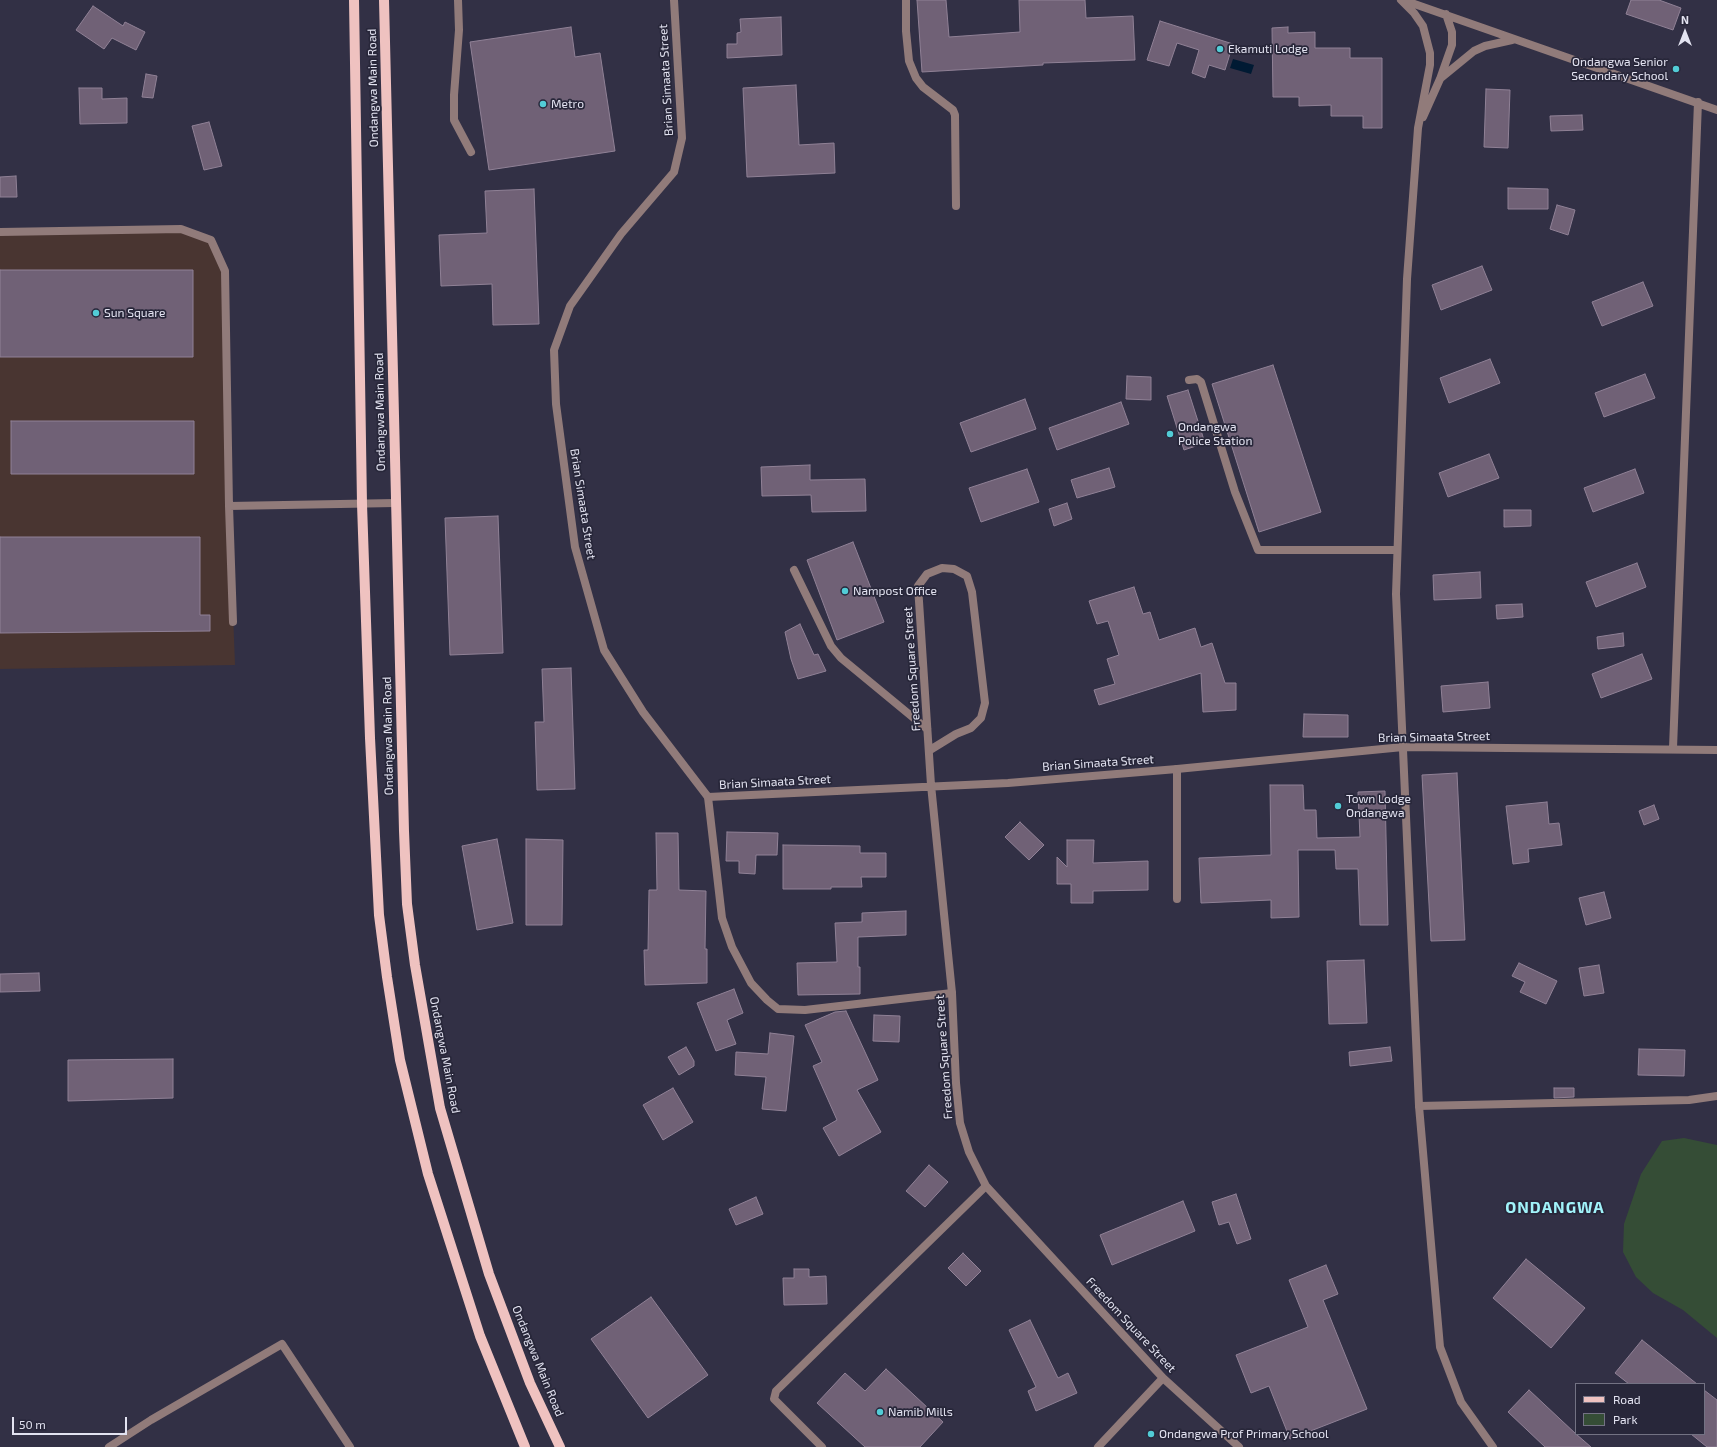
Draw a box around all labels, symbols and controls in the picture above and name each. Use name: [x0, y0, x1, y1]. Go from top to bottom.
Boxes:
north arrow: [1665, 12, 1705, 52]
text: N: [1681, 13, 1689, 26]
street label: Brian Simaata Street: [656, 24, 676, 136]
street label: Ondangwa Main Road: [365, 29, 381, 147]
place label: Ekamuti Lodge: [1228, 42, 1308, 56]
marker: Ekamuti Lodge: [1215, 44, 1225, 54]
place label: Ondangwa Senior Secondary School: [1571, 55, 1668, 83]
marker: Ondangwa Senior Secondary School: [1671, 64, 1681, 74]
place label: Metro: [551, 97, 584, 111]
marker: Metro: [538, 99, 548, 109]
place label: Sun Square: [104, 306, 165, 320]
marker: Sun Square: [91, 308, 101, 318]
street label: Ondangwa Main Road: [372, 353, 388, 471]
place label: Ondangwa Police Station: [1178, 420, 1252, 448]
marker: Ondangwa Police Station: [1165, 429, 1175, 439]
street label: Brian Simaata Street: [567, 448, 599, 560]
place label: Nampost Office: [853, 584, 937, 598]
marker: Nampost Office: [840, 586, 850, 596]
street label: Freedom Square Street: [900, 606, 924, 732]
street label: Ondangwa Main Road: [380, 677, 396, 795]
street label: Brian Simaata Street: [1378, 729, 1490, 745]
street label: Brian Simaata Street: [1042, 752, 1154, 774]
street label: Brian Simaata Street: [719, 772, 831, 792]
place label: Town Lodge Ondangwa: [1346, 792, 1411, 820]
marker: Town Lodge Ondangwa: [1333, 801, 1343, 811]
street label: Freedom Square Street: [932, 994, 956, 1120]
street label: Ondangwa Main Road: [427, 995, 463, 1115]
district label: ONDANGWA: [1505, 1198, 1605, 1218]
street label: Freedom Square Street: [1083, 1274, 1179, 1376]
street label: Ondangwa Main Road: [509, 1303, 567, 1419]
legend: [1575, 1383, 1705, 1435]
text: Road: [1613, 1392, 1641, 1406]
place label: Namib Mills: [888, 1405, 953, 1419]
marker: Namib Mills: [875, 1407, 885, 1417]
scale bar: [14, 1409, 129, 1435]
text: Park: [1613, 1412, 1638, 1426]
text: 50 m: [19, 1417, 46, 1431]
place label: Ondangwa Prof Primary School: [1159, 1427, 1329, 1441]
marker: Ondangwa Prof Primary School: [1146, 1429, 1156, 1439]

